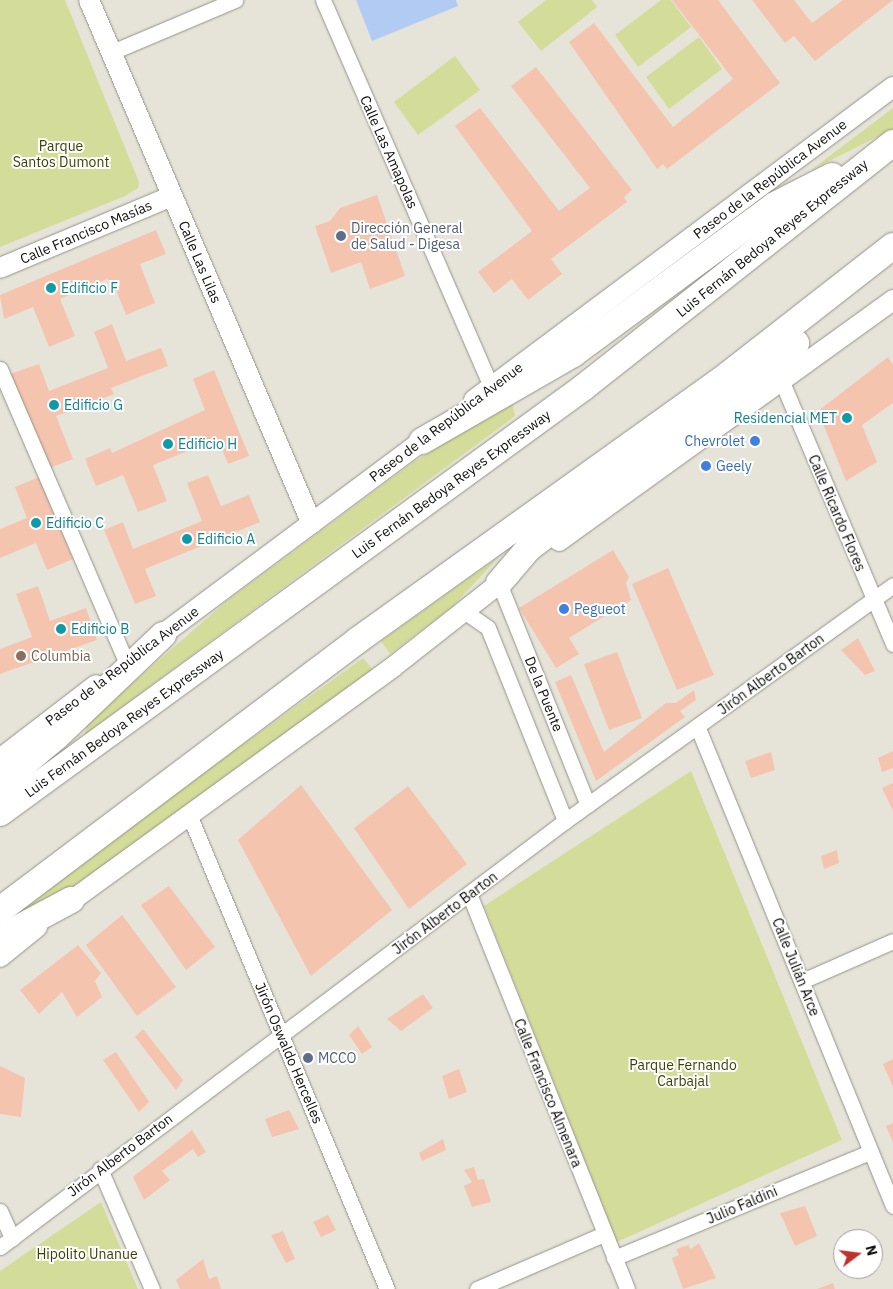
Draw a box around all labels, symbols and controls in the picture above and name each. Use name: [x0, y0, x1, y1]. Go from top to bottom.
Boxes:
street label: Calle Las Amapolas: [357, 93, 421, 211]
street label: Paseo de la República Avenue: [690, 116, 850, 242]
park label: Parque Santos Dumont: [13, 138, 109, 170]
street label: Luis Fernán Bedoya Reyes Expressway: [673, 156, 871, 320]
street label: Calle Francisco Masías: [18, 197, 154, 267]
street label: Calle Las Lilas: [175, 218, 225, 306]
place label: Dirección General de Salud - Digesa: [351, 220, 463, 252]
marker: Dirección General de Salud - Digesa: [335, 230, 347, 242]
place label: Edificio F: [61, 280, 118, 296]
marker: Edificio F: [45, 282, 57, 294]
street label: Paseo de la República Avenue: [366, 359, 526, 485]
place label: Edificio G: [64, 397, 123, 413]
marker: Edificio G: [48, 399, 60, 411]
street label: Luis Fernán Bedoya Reyes Expressway: [348, 406, 554, 562]
place label: Residencial MET: [734, 410, 837, 426]
marker: Residencial MET: [841, 412, 853, 424]
place label: Chevrolet: [685, 433, 745, 449]
marker: Chevrolet: [749, 435, 761, 447]
place label: Edificio H: [178, 436, 237, 452]
marker: Edificio H: [162, 438, 174, 450]
street label: Calle Ricardo Flores: [805, 452, 869, 574]
place label: Geely: [716, 458, 752, 474]
marker: Geely: [700, 460, 712, 472]
place label: Edificio C: [46, 515, 104, 531]
marker: Edificio C: [30, 517, 42, 529]
place label: Edificio A: [197, 531, 255, 547]
marker: Edificio A: [181, 533, 193, 545]
place label: Pegueot: [574, 601, 626, 617]
street label: Paseo de la República Avenue: [42, 603, 202, 729]
marker: Pegueot: [558, 603, 570, 615]
place label: Edificio B: [71, 621, 129, 637]
marker: Edificio B: [55, 623, 67, 635]
street label: Jirón Alberto Barton: [715, 630, 827, 718]
street label: Luis Fernán Bedoya Reyes Expressway: [21, 645, 227, 801]
place label: Columbia: [31, 648, 91, 664]
marker: Columbia: [15, 650, 27, 662]
street label: De la Puente: [521, 654, 567, 734]
street label: Jirón Alberto Barton: [389, 868, 501, 958]
street label: Calle Julián Arce: [769, 915, 823, 1019]
street label: Jirón Oswaldo Hercelles: [252, 980, 326, 1126]
street label: Calle Francisco Almenara: [510, 1016, 586, 1170]
place label: MCCO: [318, 1050, 356, 1066]
marker: MCCO: [302, 1052, 314, 1064]
park label: Parque Fernando Carbajal: [629, 1057, 737, 1090]
street label: Jirón Alberto Barton: [64, 1110, 176, 1200]
street label: Julio Faldini: [704, 1183, 780, 1227]
north arrow: [833, 1229, 883, 1279]
text: N: [862, 1243, 882, 1258]
park label: Hipolito Unanue: [36, 1246, 138, 1262]

